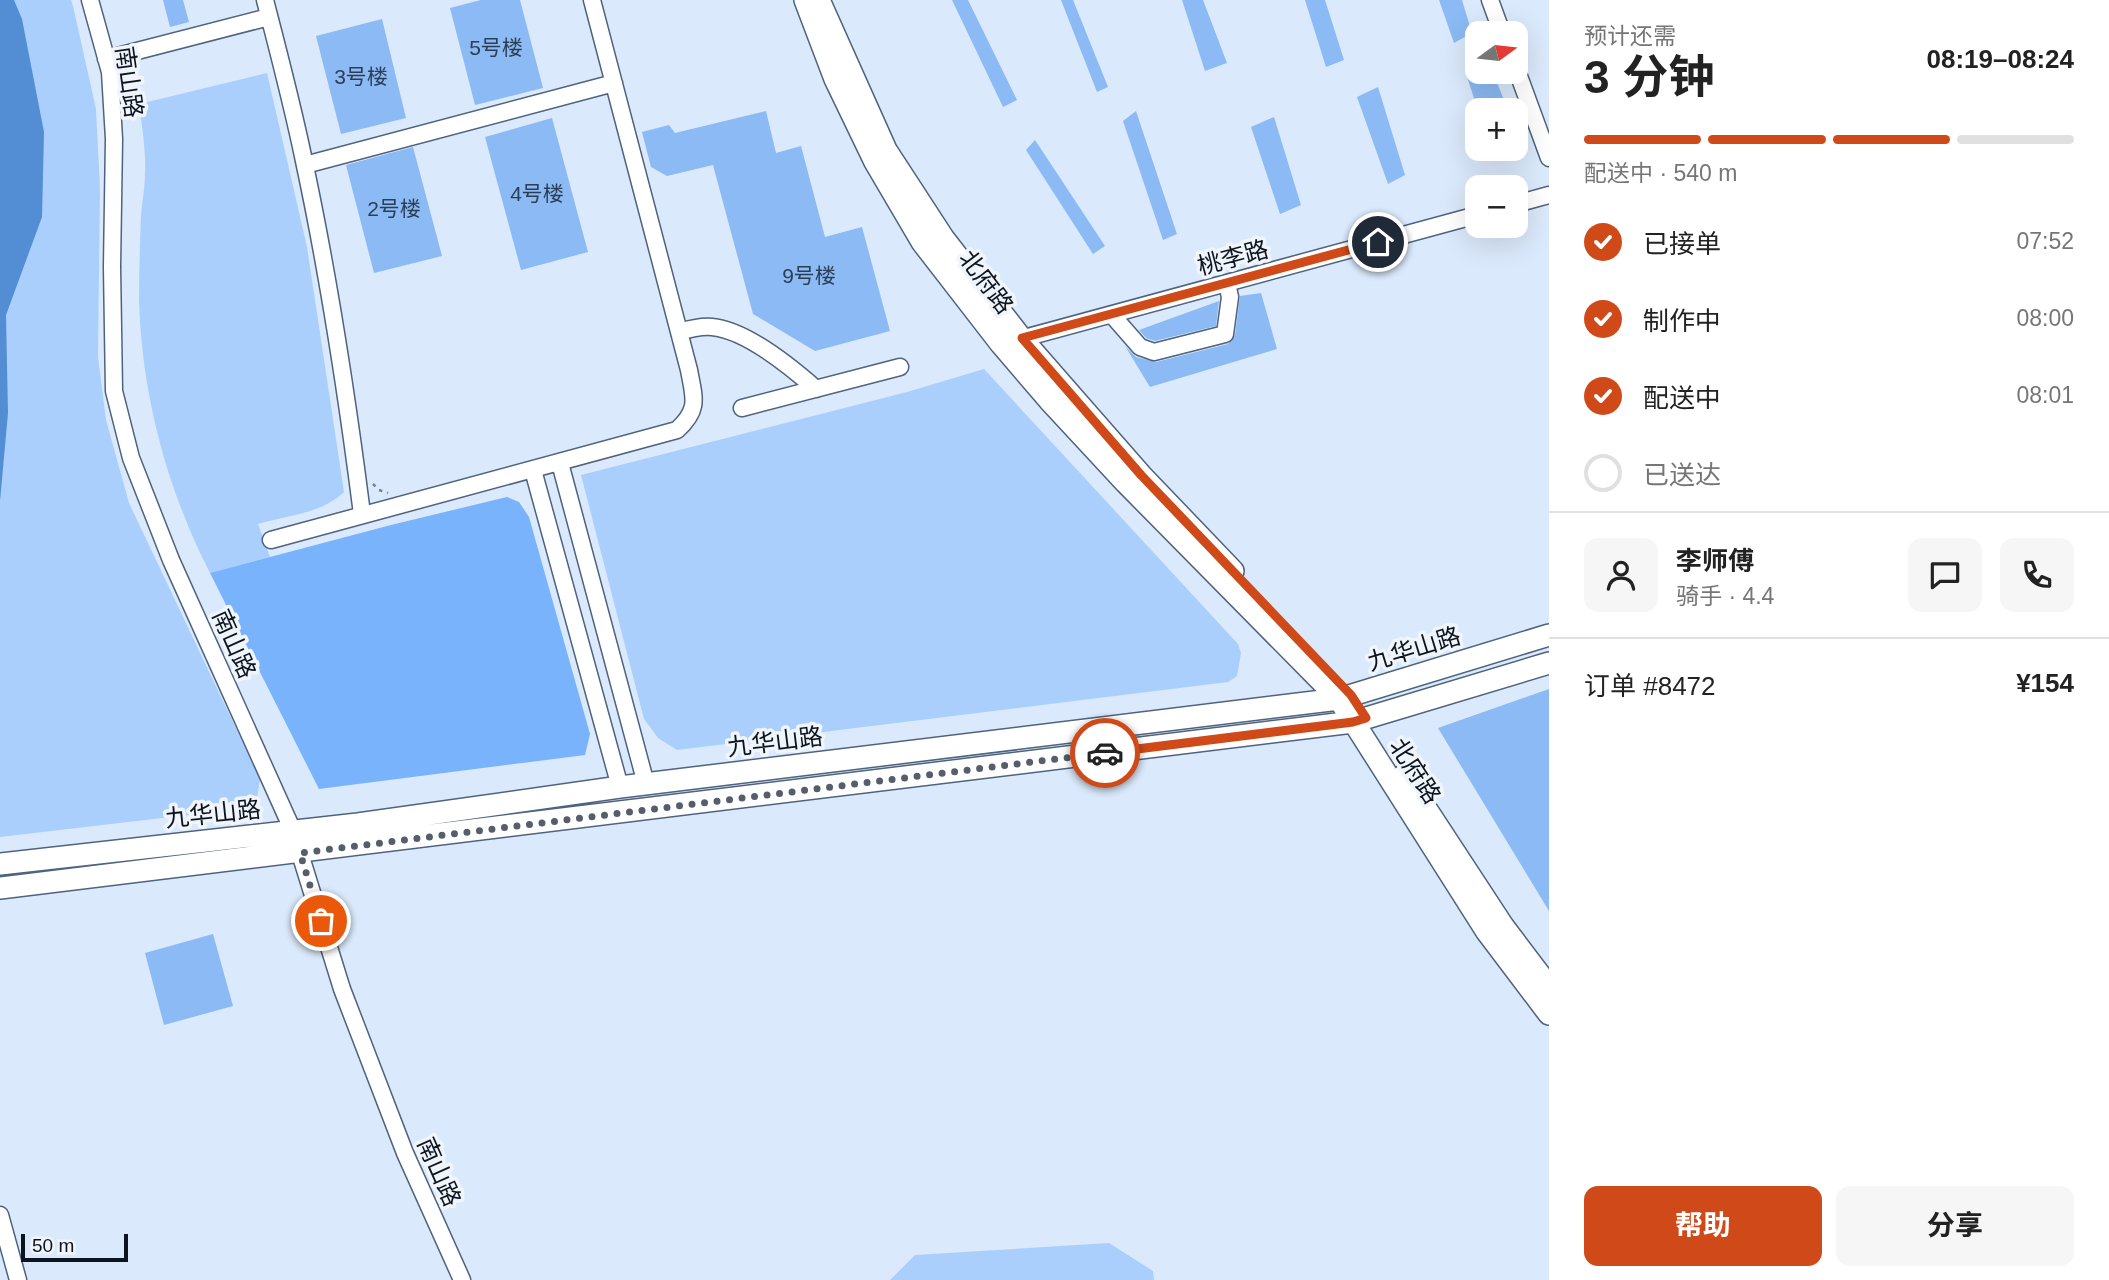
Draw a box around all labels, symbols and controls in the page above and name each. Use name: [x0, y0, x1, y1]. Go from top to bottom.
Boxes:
north arrow: [1465, 21, 1528, 84]
map controls: [1465, 21, 1528, 238]
text: 预计还需: [1584, 23, 1676, 49]
house number: 5号楼: [469, 36, 523, 59]
street label: 南山路: [111, 44, 148, 119]
text: 08:19–08:24: [1927, 44, 2074, 74]
text: 3 分钟: [1584, 51, 1714, 103]
house number: 3号楼: [334, 65, 388, 88]
button: +: [1465, 98, 1528, 161]
text: 配送中 · 540 m: [1584, 160, 1737, 186]
button: −: [1465, 175, 1528, 238]
house number: 4号楼: [510, 182, 564, 205]
house number: 2号楼: [367, 197, 421, 220]
pin: [1348, 212, 1408, 272]
icon: home: [1359, 223, 1397, 261]
icon: check: [1584, 223, 1622, 261]
text: 07:52: [2016, 228, 2074, 254]
text: 已接单: [1643, 229, 1721, 259]
street label: 桃李路: [1195, 235, 1271, 280]
street label: 北府路: [954, 245, 1019, 319]
house number: 9号楼: [782, 264, 836, 287]
icon: check: [1584, 300, 1622, 338]
text: 08:00: [2016, 305, 2074, 331]
text: 制作中: [1643, 306, 1721, 336]
icon: check: [1584, 377, 1622, 415]
text: 08:01: [2016, 382, 2074, 408]
text: 配送中: [1643, 383, 1721, 413]
text: 已送达: [1643, 460, 1721, 490]
button: person: [1584, 538, 1658, 612]
button: chat: [1908, 538, 1982, 612]
button: phone: [2000, 538, 2074, 612]
text: 李师傅: [1676, 546, 1754, 576]
text: 骑手 · 4.4: [1676, 583, 1774, 609]
street label: 南山路: [207, 605, 261, 682]
street label: 九华山路: [1364, 622, 1464, 675]
text: ¥154: [2016, 668, 2074, 698]
text: 订单 #8472: [1584, 671, 1716, 701]
courier: [1070, 718, 1140, 788]
street label: 九华山路: [726, 722, 824, 761]
street label: 北府路: [1384, 733, 1446, 808]
icon: car: [1086, 734, 1124, 772]
street label: 九华山路: [164, 795, 262, 832]
pin: [291, 891, 351, 951]
icon: bag: [302, 902, 340, 940]
street label: 南山路: [412, 1133, 466, 1210]
button: 帮助: [1584, 1186, 1822, 1266]
button: 分享: [1836, 1186, 2074, 1266]
scale bar: [21, 1231, 128, 1263]
text: 50 m: [32, 1235, 74, 1256]

